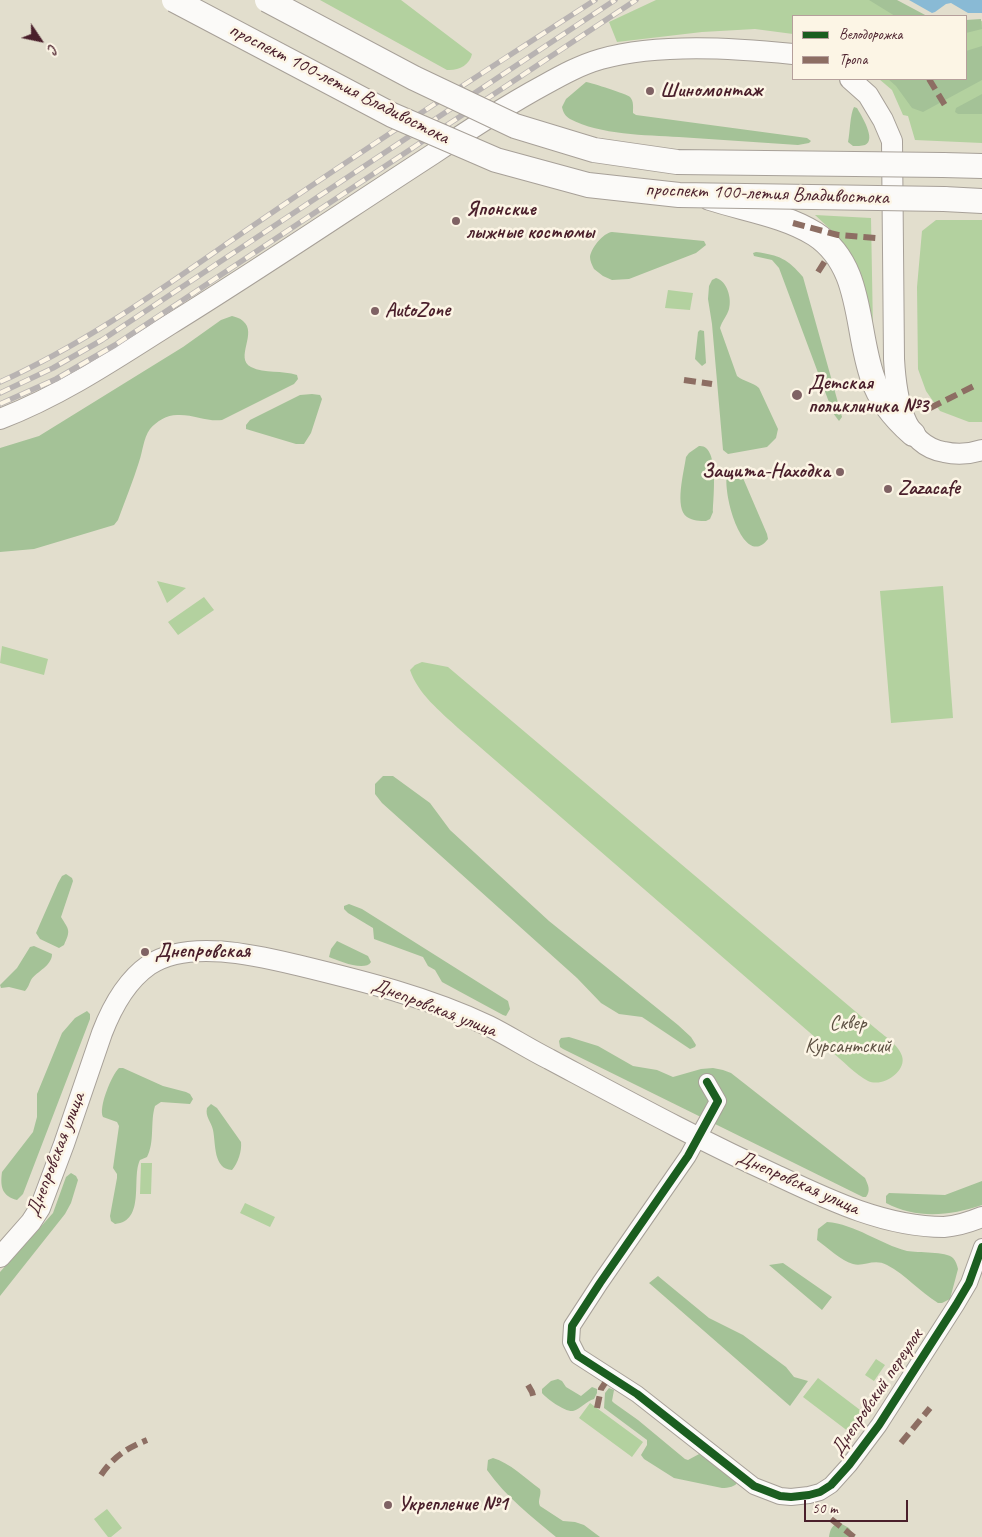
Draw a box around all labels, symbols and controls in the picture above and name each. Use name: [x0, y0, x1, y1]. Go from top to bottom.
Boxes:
north arrow: [15, 15, 65, 65]
legend: [792, 15, 967, 80]
street label: проспект 100-летия Владивостока: [225, 18, 453, 150]
text: Велодорожка: [839, 25, 902, 44]
text: С: [44, 41, 62, 56]
text: Тропа: [839, 50, 867, 69]
place label: Шиномонтаж: [660, 79, 762, 103]
marker: Шиномонтаж: [644, 85, 656, 97]
street label: проспект 100-летия Владивостока: [645, 178, 889, 210]
place label: Японские лыжные костюмы: [466, 198, 594, 245]
marker: Японские лыжные костюмы: [450, 215, 462, 227]
place label: AutoZone: [385, 299, 450, 323]
marker: AutoZone: [369, 305, 381, 317]
place label: Детская поликлиника №3: [808, 372, 928, 419]
marker: Детская поликлиника №3: [790, 388, 804, 402]
place label: Защита-Находка: [702, 460, 830, 484]
marker: Защита-Находка: [834, 466, 846, 478]
place label: Zazacafe: [898, 477, 960, 501]
marker: Zazacafe: [882, 483, 894, 495]
place label: Днепровская: [155, 940, 250, 964]
marker: Днепровская: [139, 946, 151, 958]
street label: Днепровская улица: [368, 973, 500, 1043]
park label: Сквер Курсантский: [805, 1012, 891, 1059]
street label: Днепровская улица: [21, 1089, 91, 1221]
street label: Днепровская улица: [733, 1145, 863, 1221]
street label: Днепровский переулок: [826, 1325, 928, 1461]
scale bar: [807, 1490, 911, 1522]
place label: Укрепление №1: [398, 1493, 508, 1517]
marker: Укрепление №1: [382, 1499, 394, 1511]
text: 50 m: [812, 1499, 838, 1518]

